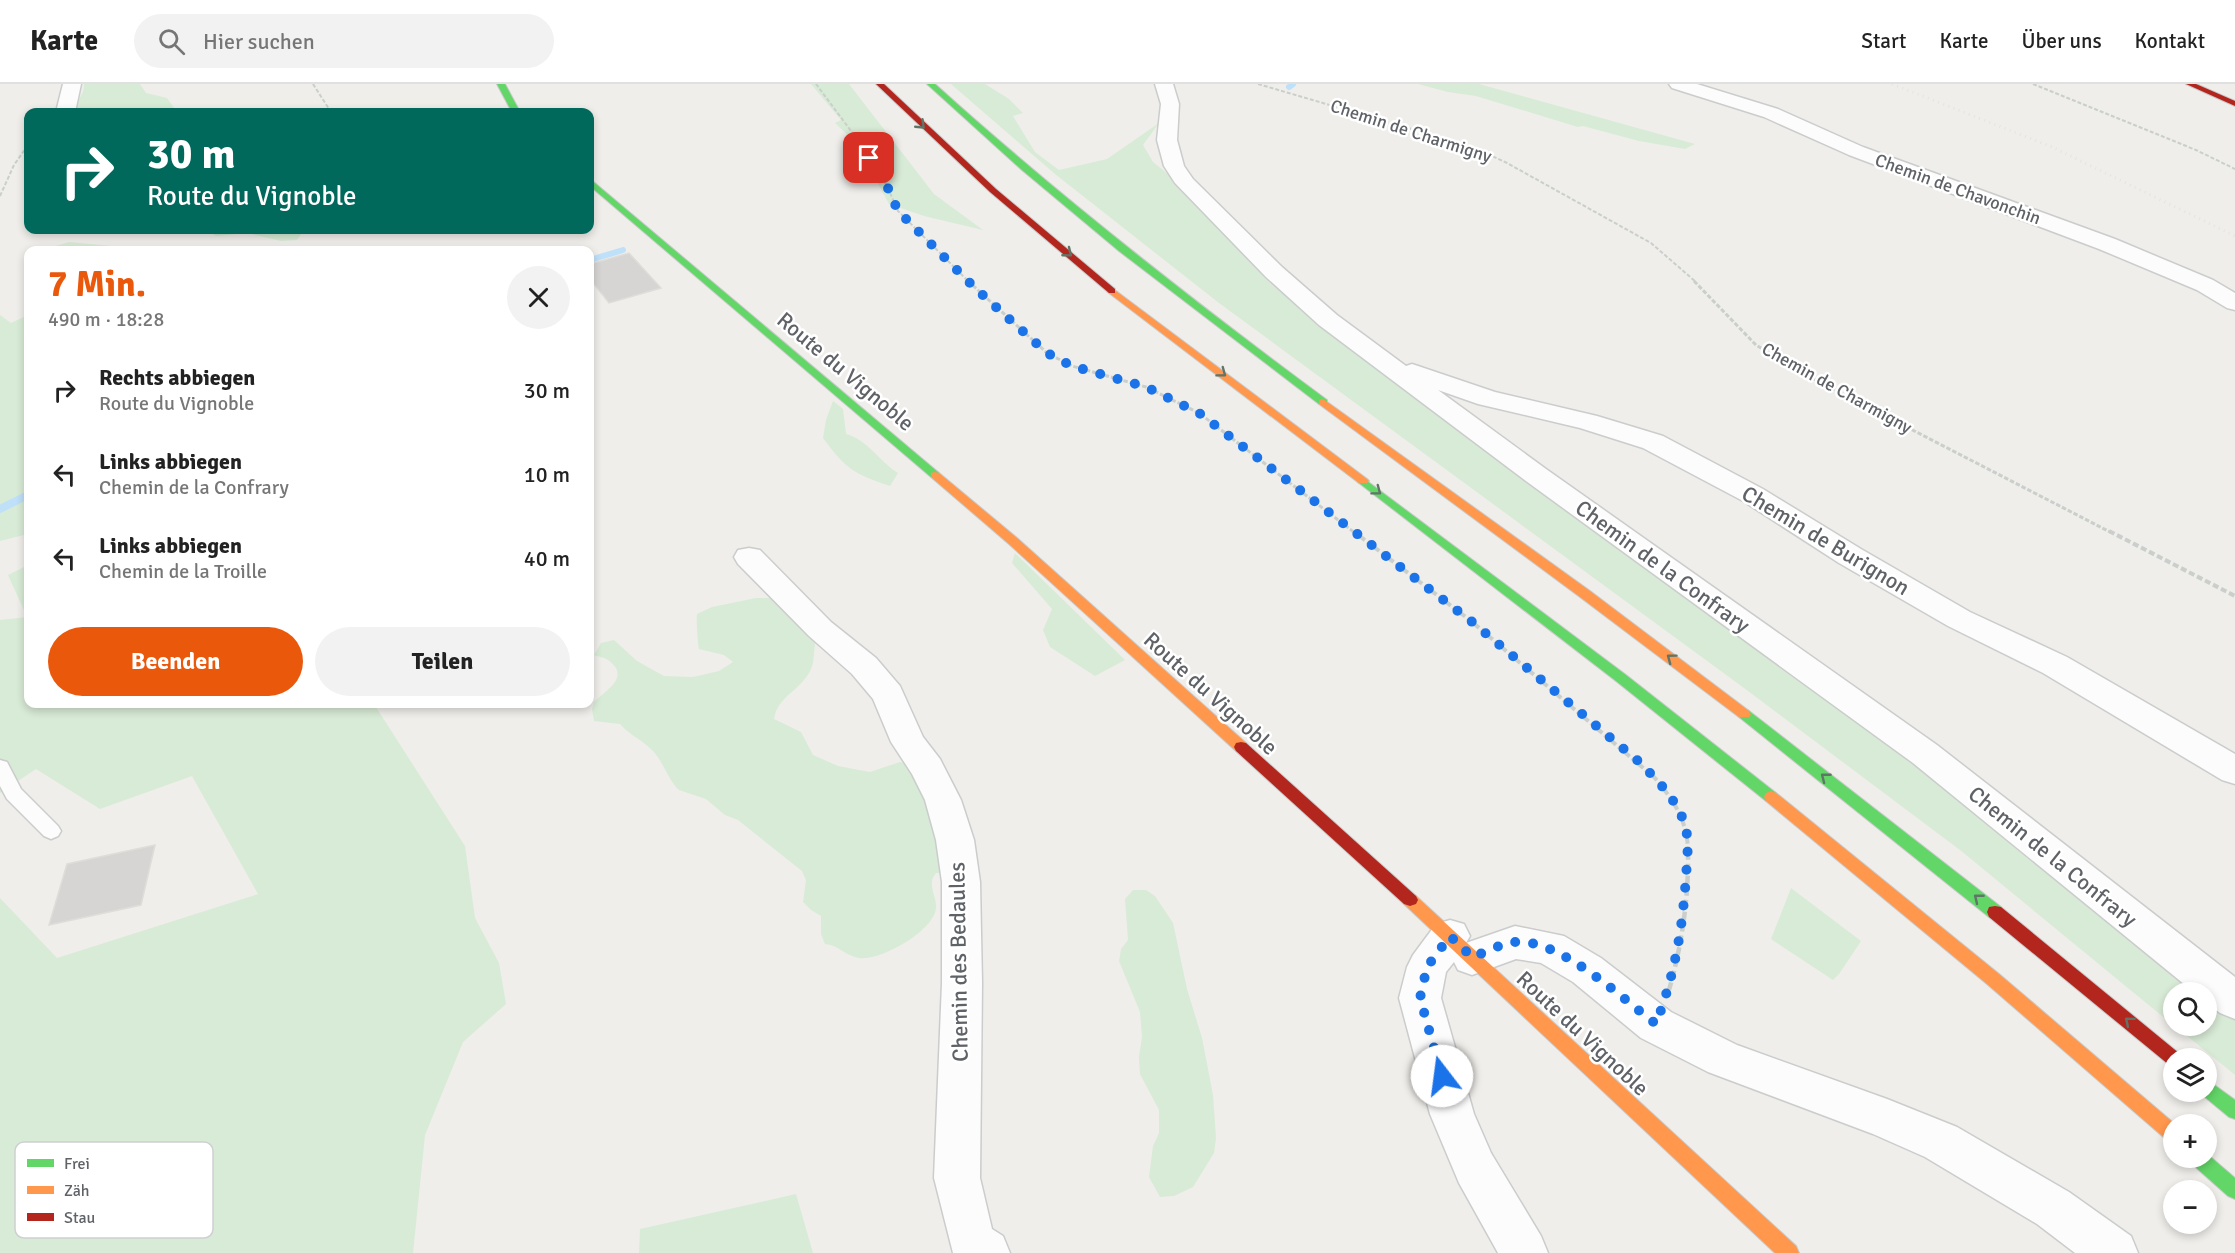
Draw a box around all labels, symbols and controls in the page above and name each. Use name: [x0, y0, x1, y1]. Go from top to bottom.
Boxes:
search box: [134, 14, 554, 68]
text: Karte: [30, 24, 98, 58]
icon: search: [155, 25, 188, 58]
text: Hier suchen: [203, 28, 315, 55]
text: Start: [1861, 28, 1906, 54]
text: Karte: [1939, 28, 1988, 54]
text: Über uns: [2021, 28, 2102, 54]
text: Kontakt: [2135, 28, 2205, 54]
street label: Chemin de Charmigny: [1328, 95, 1495, 168]
one-way arrow: [915, 118, 925, 129]
text: 30 m: [147, 129, 236, 180]
icon: right: [48, 132, 126, 210]
pin: [843, 132, 894, 183]
icon: arrive: [852, 141, 885, 174]
street label: Chemin de Chavonchin: [1872, 149, 2044, 229]
text: Route du Vignoble: [147, 180, 357, 213]
one-way arrow: [1061, 246, 1072, 257]
text: 7 Min.: [48, 262, 146, 307]
button: close: [507, 266, 570, 329]
street label: Route du Vignoble: [772, 306, 920, 437]
text: 490 m · 18:28: [48, 307, 164, 332]
street label: Chemin de Charmigny: [1758, 338, 1916, 439]
text: Rechts abbiegen: [99, 364, 255, 391]
one-way arrow: [1215, 366, 1226, 377]
icon: right: [48, 374, 81, 407]
text: 30 m: [524, 377, 570, 404]
text: Route du Vignoble: [99, 391, 254, 416]
text: Links abbiegen: [99, 448, 242, 475]
icon: left: [48, 458, 81, 491]
text: 10 m: [524, 461, 570, 488]
text: Chemin de la Confrary: [99, 475, 289, 500]
street label: Chemin de Burignon: [1737, 480, 1915, 601]
one-way arrow: [1371, 484, 1382, 495]
street label: Chemin de la Confrary: [1570, 494, 1756, 639]
text: Links abbiegen: [99, 532, 242, 559]
icon: left: [48, 542, 81, 575]
text: 40 m: [524, 545, 570, 572]
text: Chemin de la Troille: [99, 559, 267, 584]
street label: Route du Vignoble: [1138, 626, 1283, 761]
button: Beenden: [48, 627, 303, 696]
button: Teilen: [315, 627, 570, 696]
one-way arrow: [1666, 654, 1677, 665]
one-way arrow: [1821, 773, 1832, 784]
street label: Chemin de la Confrary: [1963, 780, 2143, 933]
street label: Chemin des Bedaules: [943, 862, 974, 1062]
one-way arrow: [1974, 894, 1985, 905]
street label: Route du Vignoble: [1511, 965, 1654, 1101]
map controls: [2163, 982, 2217, 1234]
button: search: [2163, 982, 2217, 1036]
one-way arrow: [2125, 1018, 2136, 1029]
position arrow: [1410, 1044, 1474, 1108]
button: layers: [2163, 1048, 2217, 1102]
button: +: [2163, 1114, 2217, 1168]
legend: [15, 1142, 213, 1238]
text: Frei: [64, 1154, 90, 1174]
button: −: [2163, 1180, 2217, 1234]
text: Zäh: [64, 1181, 90, 1201]
text: Stau: [64, 1208, 95, 1228]

